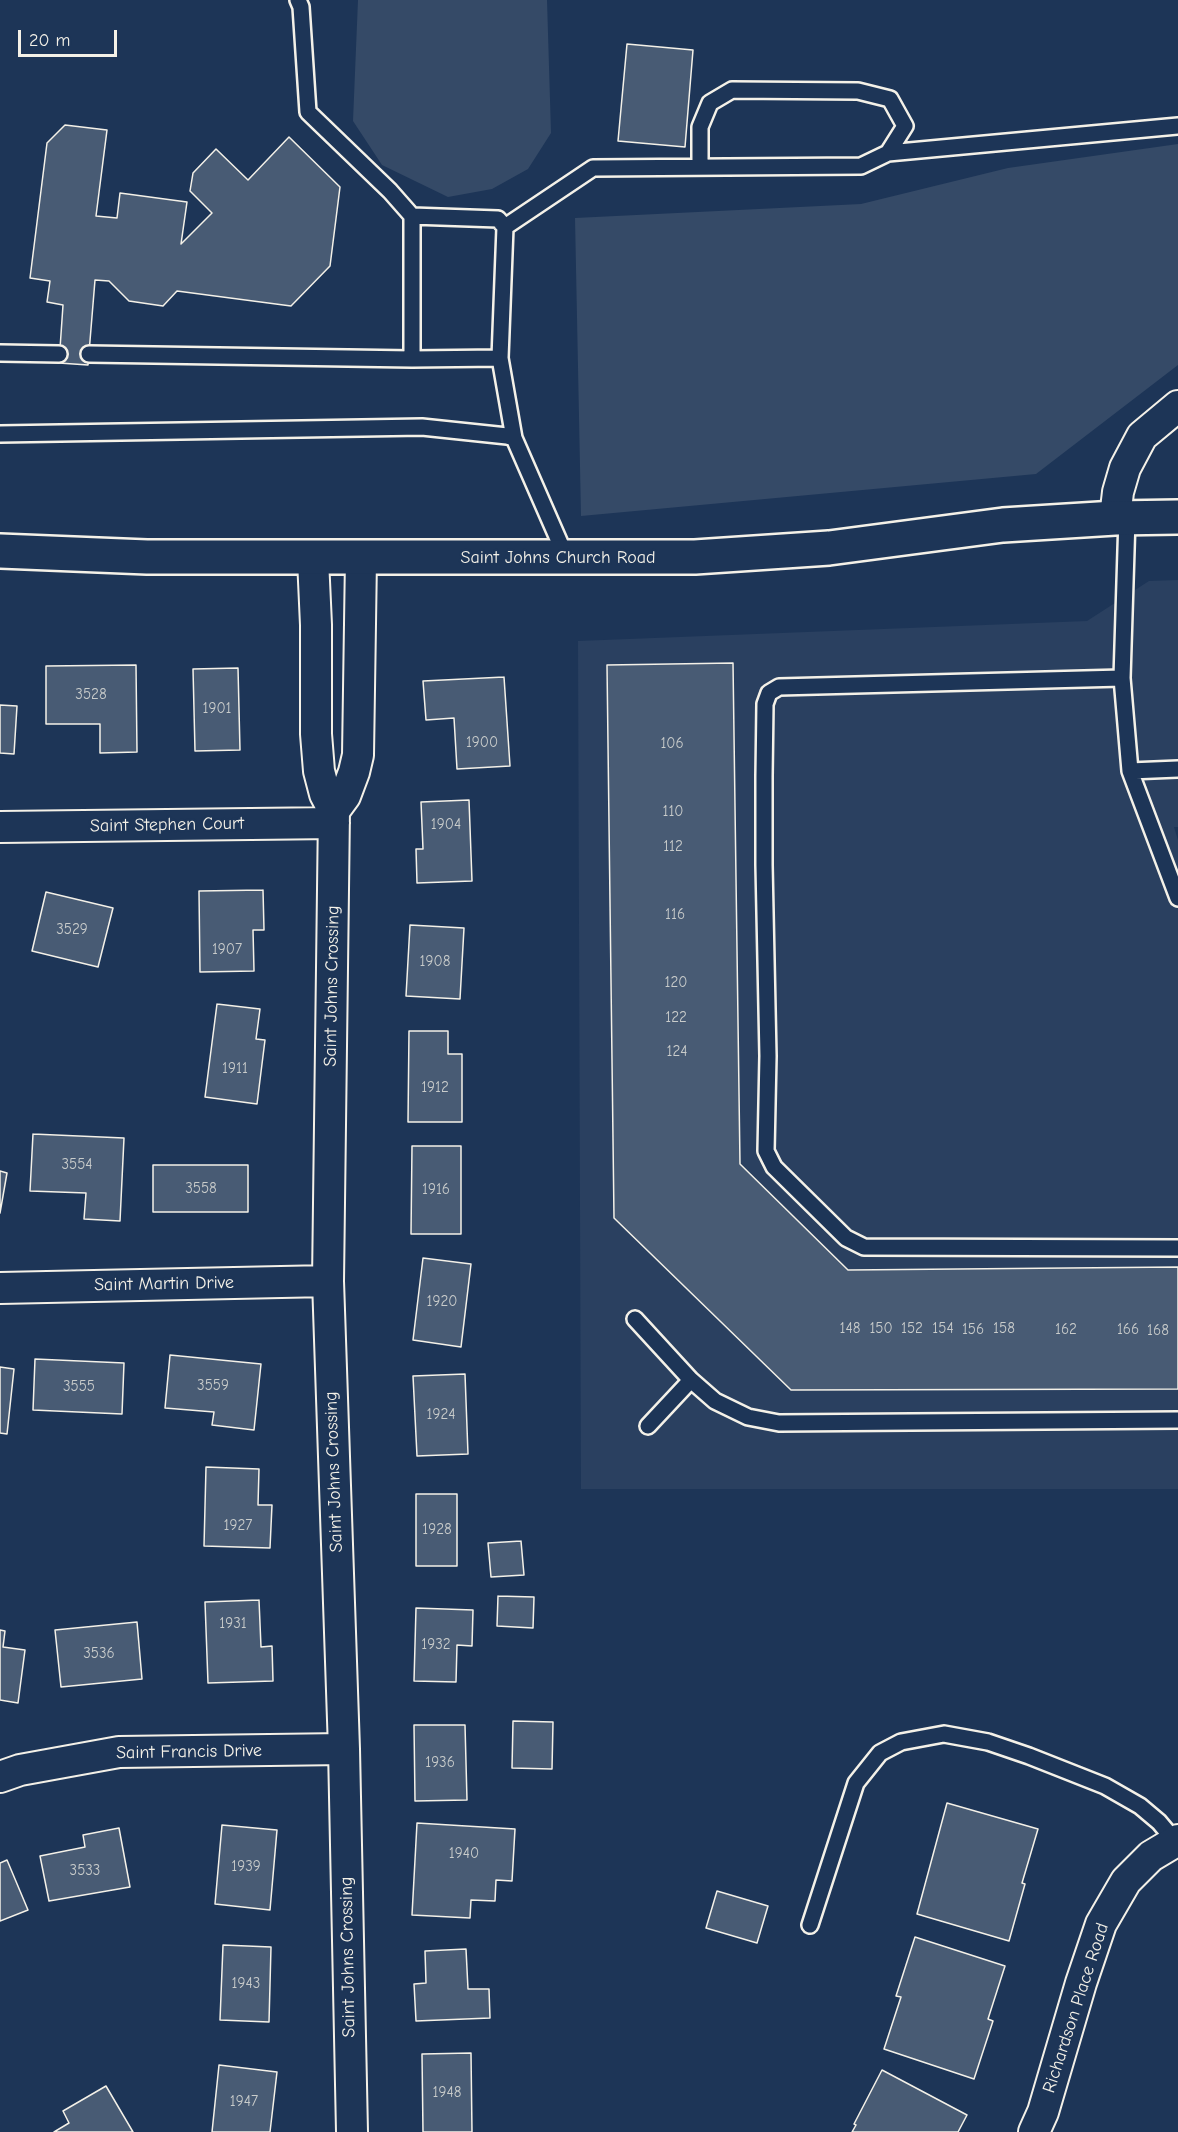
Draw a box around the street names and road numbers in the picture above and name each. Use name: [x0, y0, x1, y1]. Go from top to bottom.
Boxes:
street label: Saint Johns Church Road: [461, 547, 655, 569]
street label: Saint Stephen Court: [90, 813, 244, 837]
street label: Saint Johns Crossing: [320, 905, 344, 1067]
street label: Saint Martin Drive: [94, 1272, 234, 1296]
street label: Saint Johns Crossing: [320, 1391, 348, 1553]
street label: Saint Francis Drive: [116, 1740, 262, 1764]
street label: Saint Johns Crossing: [336, 1876, 360, 2038]
street label: Richardson Place Road: [1038, 1920, 1114, 2096]

